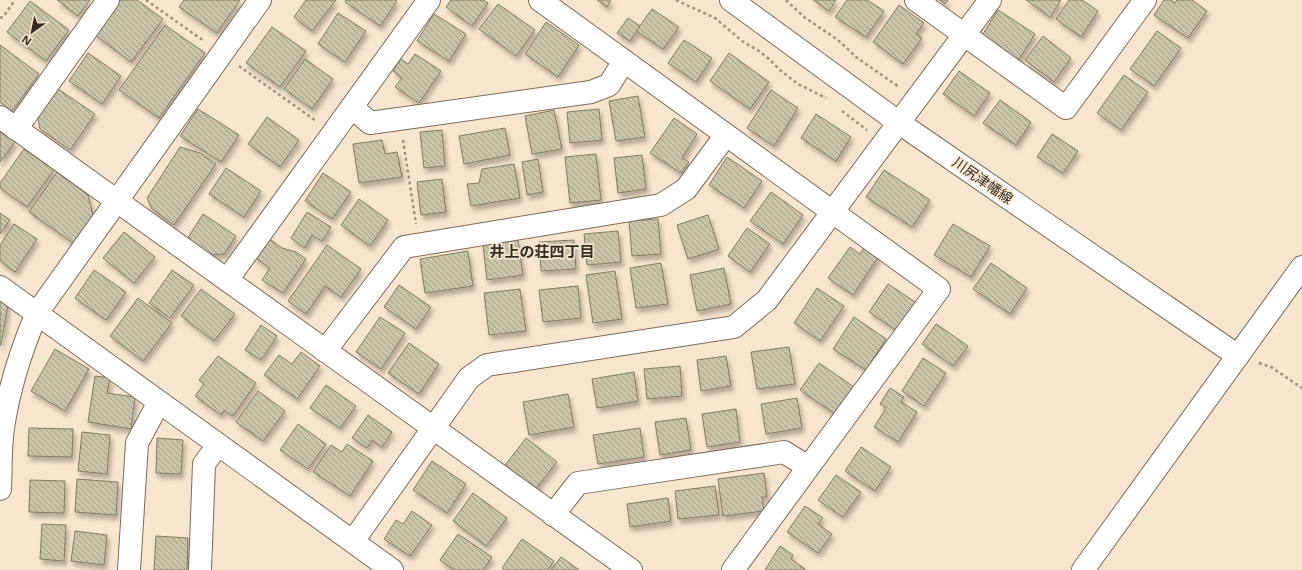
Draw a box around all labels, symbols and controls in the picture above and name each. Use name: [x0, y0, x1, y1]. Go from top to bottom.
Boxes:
north arrow: [12, 12, 52, 52]
text: N: [18, 32, 34, 50]
street label: 川尻津幡線: [949, 152, 1017, 208]
district label: 井上の荘四丁目: [489, 241, 595, 261]

